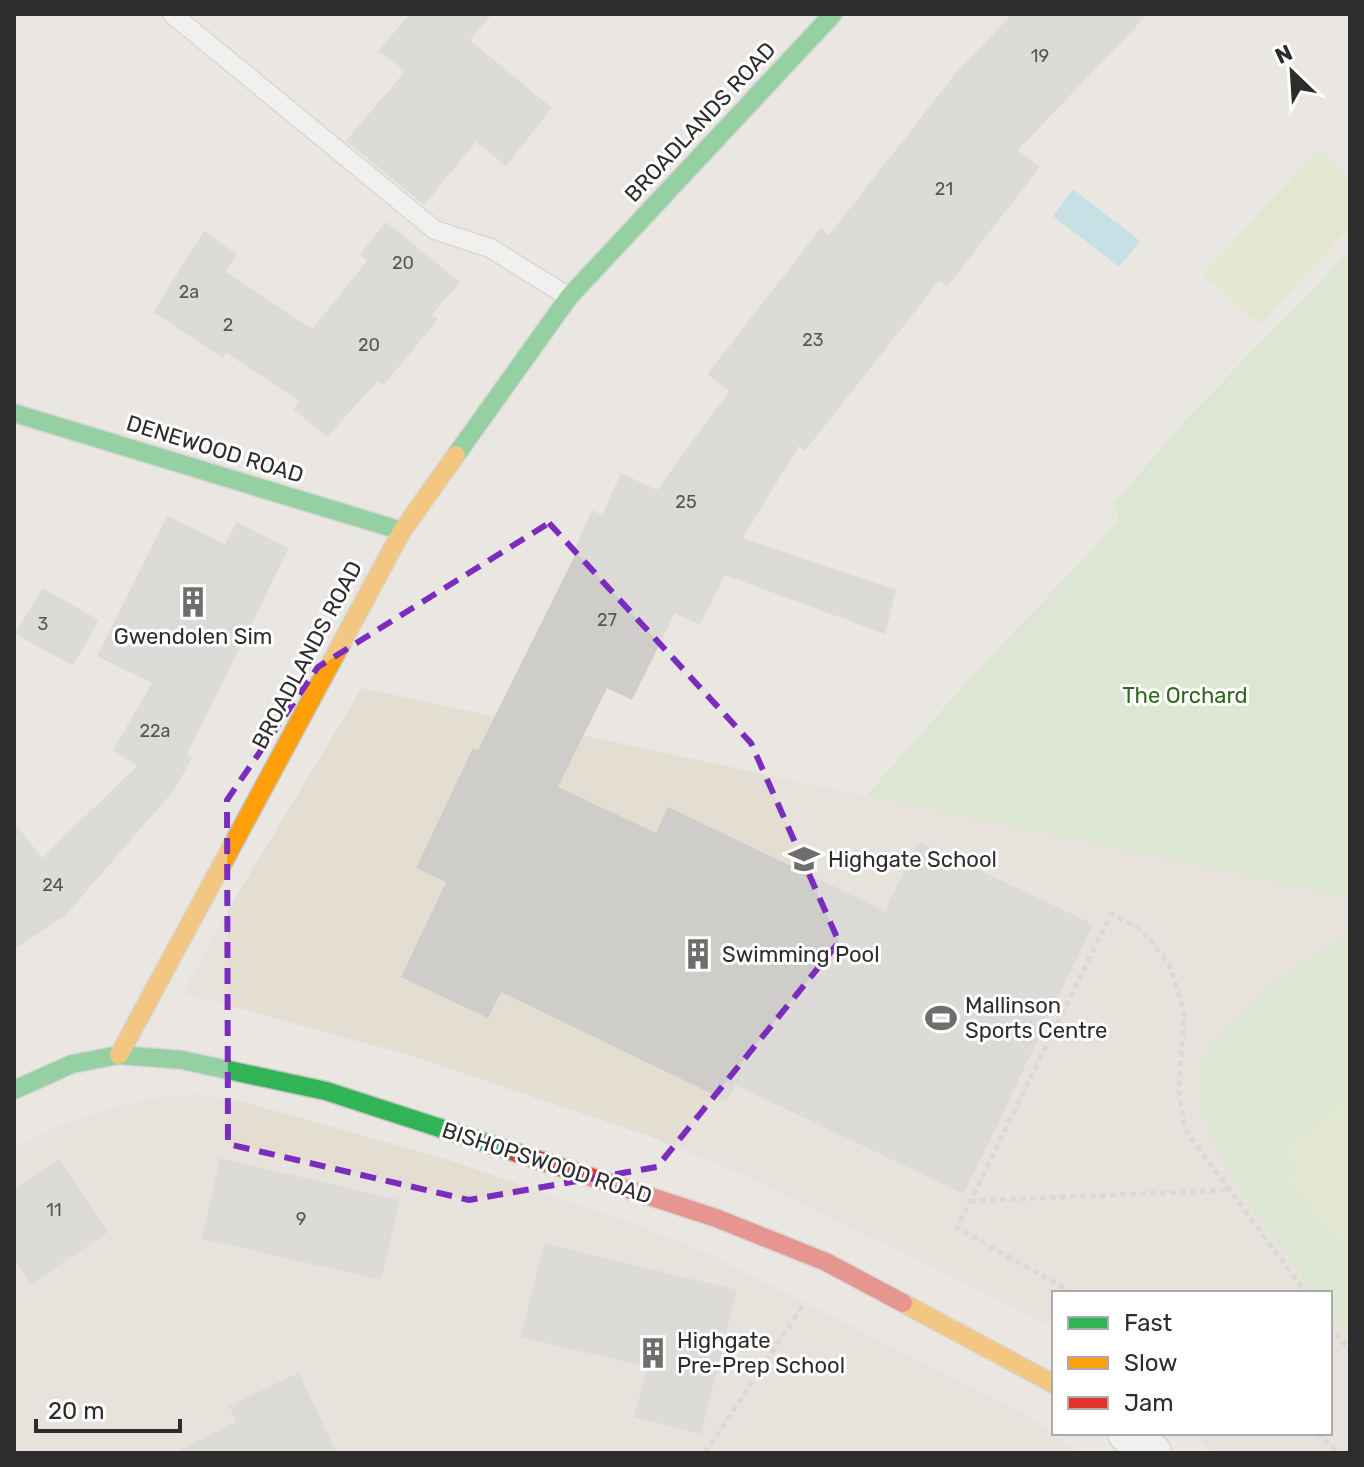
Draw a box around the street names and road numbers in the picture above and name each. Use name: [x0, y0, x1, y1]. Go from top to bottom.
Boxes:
street label: BROADLANDS ROAD: [619, 36, 781, 208]
street label: DENEWOOD ROAD: [123, 409, 307, 489]
street label: BROADLANDS ROAD: [246, 556, 368, 754]
street label: BISHOPSWOOD ROAD: [439, 1116, 655, 1210]

